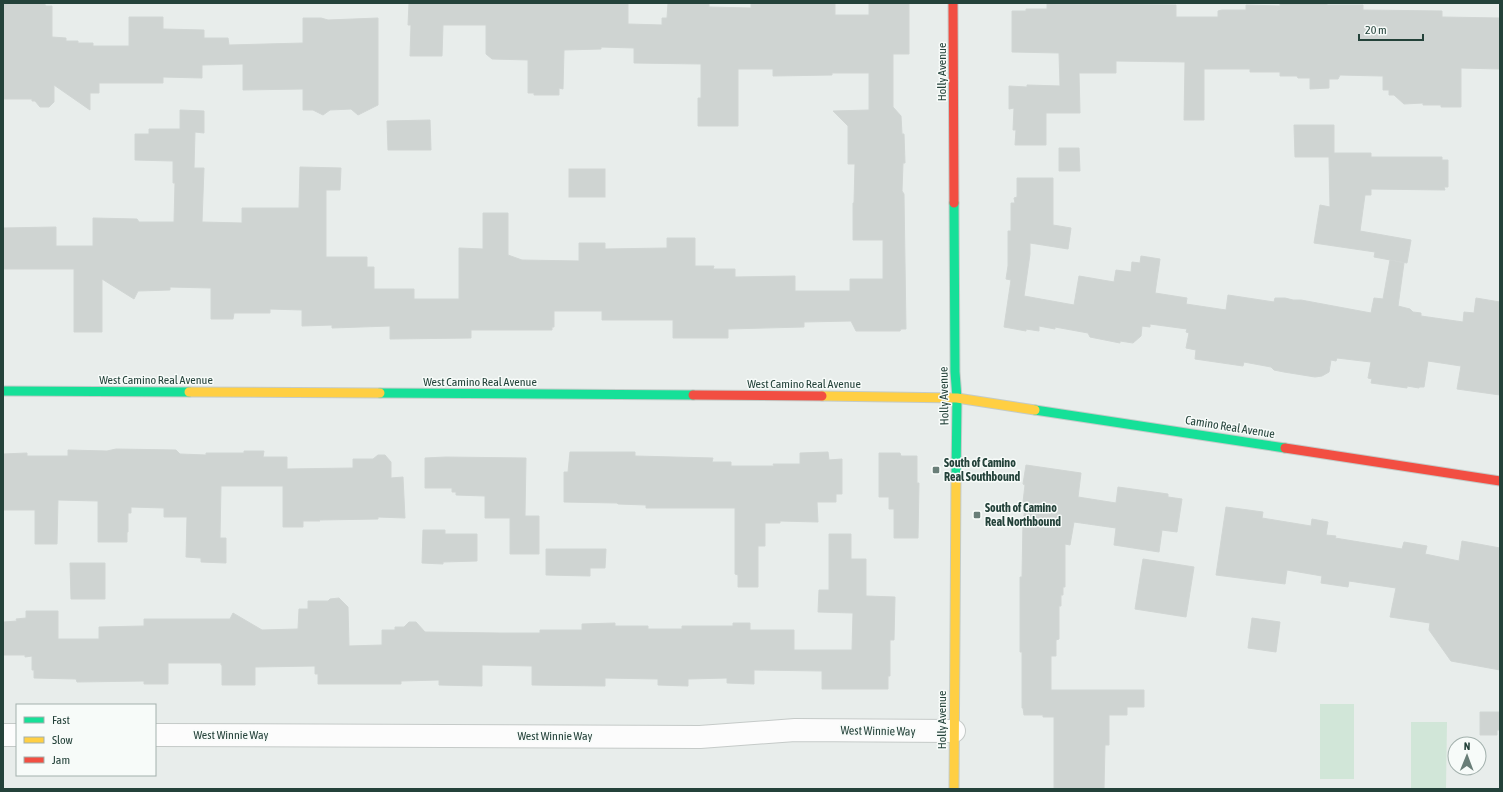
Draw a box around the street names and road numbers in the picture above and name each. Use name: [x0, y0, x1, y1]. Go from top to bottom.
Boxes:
street label: Holly Avenue: [935, 43, 949, 101]
street label: Holly Avenue: [936, 367, 952, 425]
street label: West Camino Real Avenue: [99, 373, 213, 387]
street label: West Camino Real Avenue: [423, 375, 537, 389]
street label: West Camino Real Avenue: [747, 377, 861, 391]
street label: Camino Real Avenue: [1184, 413, 1276, 441]
street label: Holly Avenue: [935, 691, 949, 749]
street label: West Winnie Way: [840, 723, 916, 739]
street label: West Winnie Way: [194, 728, 269, 742]
street label: West Winnie Way: [518, 729, 593, 743]

